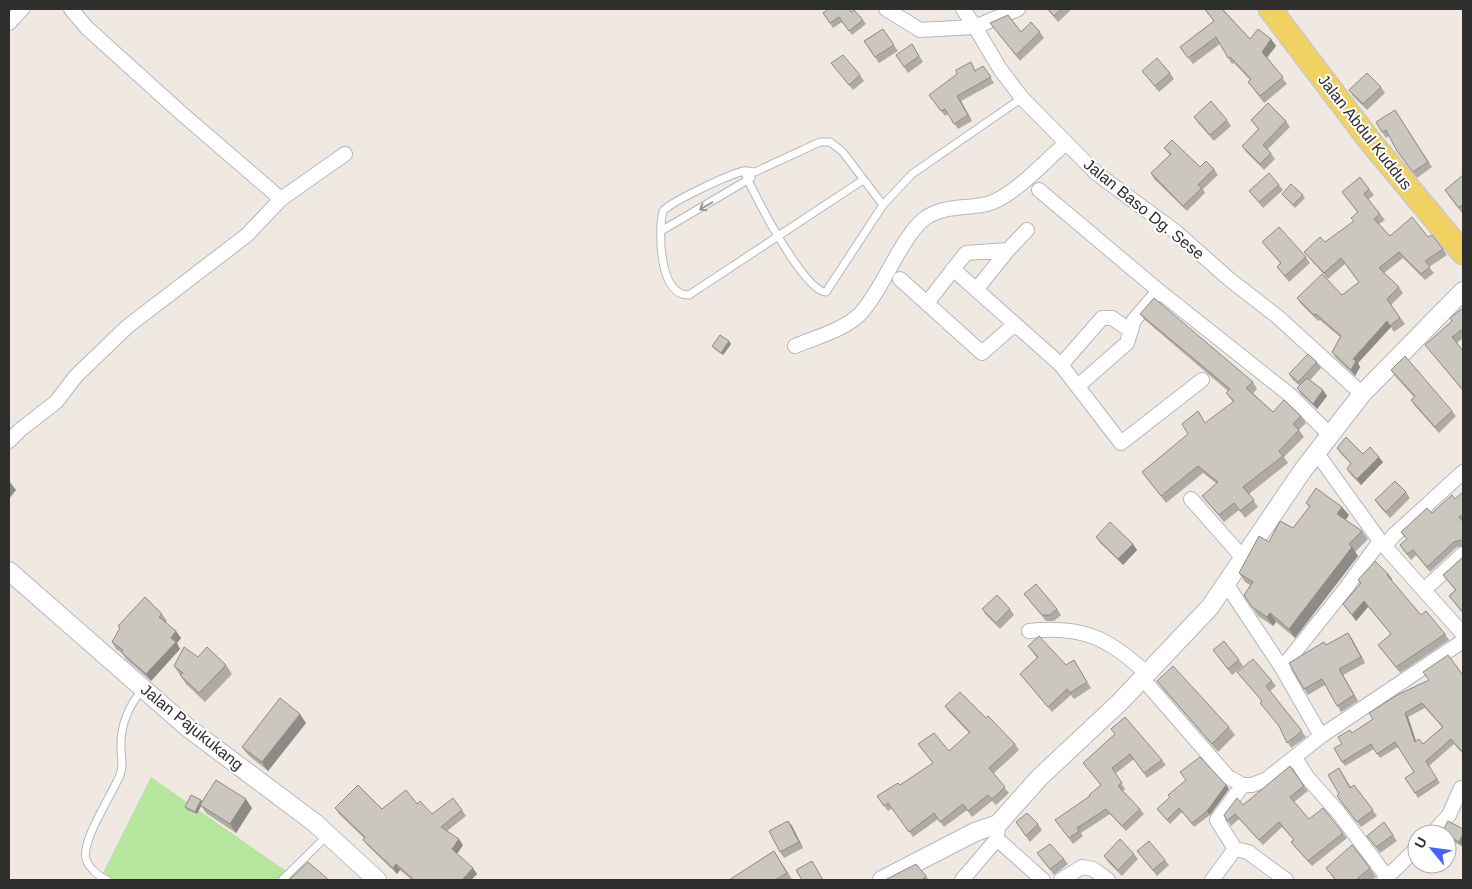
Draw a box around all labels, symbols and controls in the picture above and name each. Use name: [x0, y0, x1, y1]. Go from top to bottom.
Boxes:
street label: Jalan Abdul Kuddus: [1315, 71, 1415, 193]
street label: Jalan Baso Dg. Sese: [1081, 155, 1207, 263]
one-way arrow: [699, 201, 714, 211]
street label: Jalan Pajukukang: [138, 681, 246, 773]
north arrow: [1407, 824, 1457, 874]
text: U: [1411, 834, 1430, 851]

